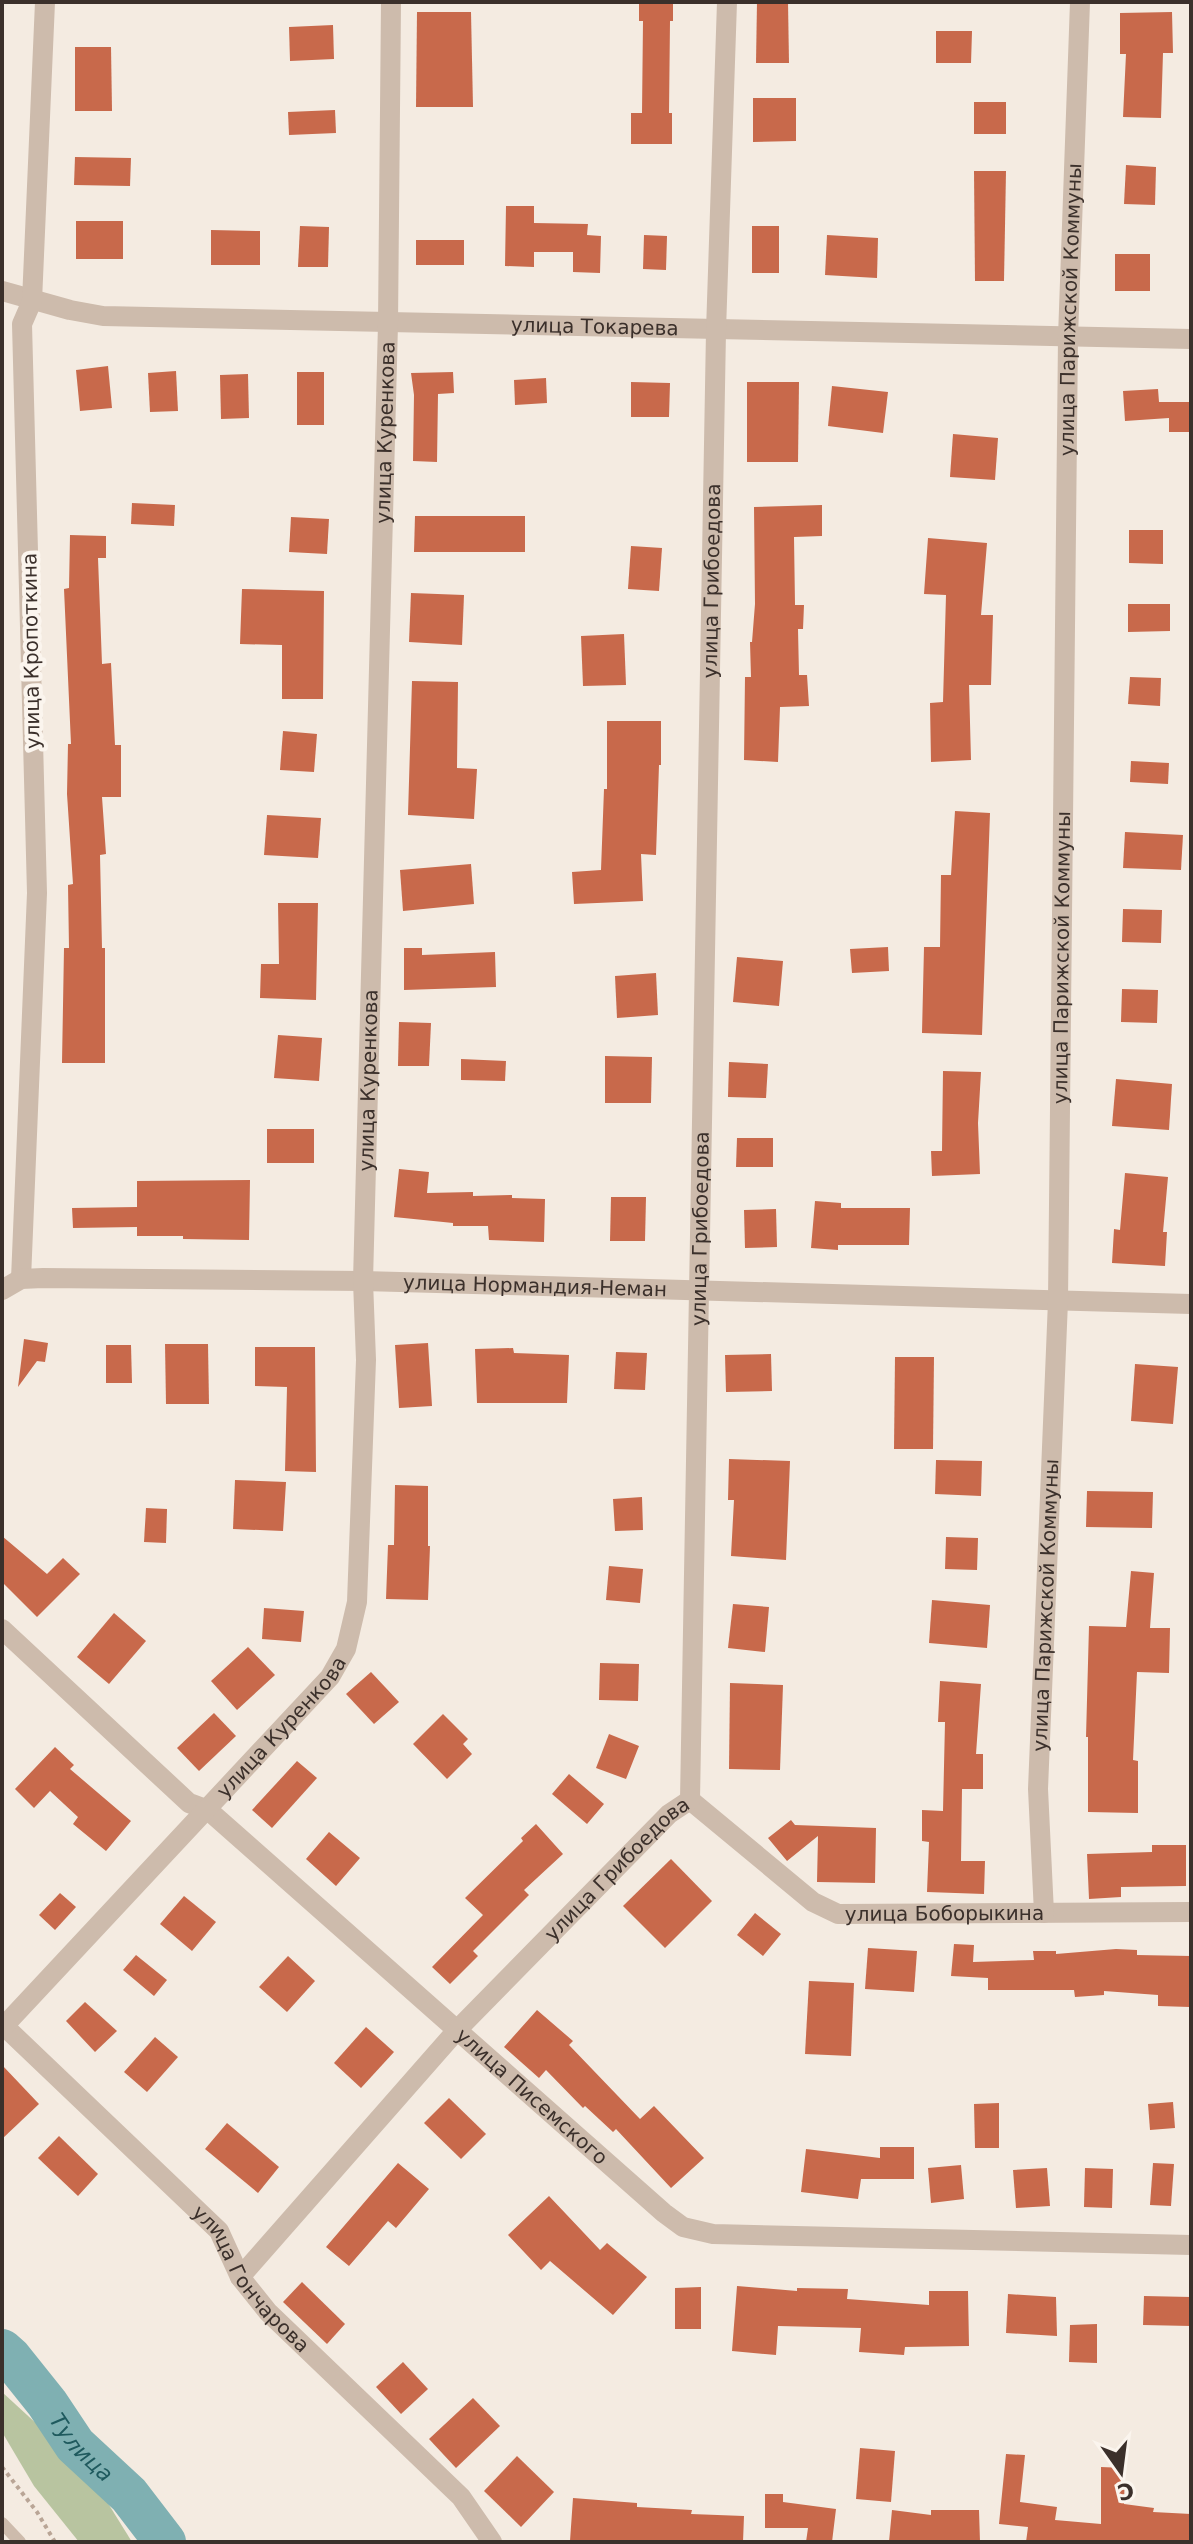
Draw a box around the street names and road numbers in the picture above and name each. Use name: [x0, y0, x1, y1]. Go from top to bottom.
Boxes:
street label: улица Парижской Коммуны: [1055, 163, 1086, 456]
street label: улица Токарева: [511, 313, 679, 340]
street label: улица Куренкова: [371, 341, 400, 524]
street label: улица Грибоедова: [698, 483, 725, 678]
street label: улица Кропоткина: [17, 553, 45, 749]
street label: улица Парижской Коммуны: [1048, 811, 1075, 1104]
street label: улица Куренкова: [354, 989, 383, 1172]
street label: улица Грибоедова: [686, 1131, 714, 1326]
street label: улица Нормандия-Неман: [403, 1270, 667, 1301]
street label: улица Парижской Коммуны: [1028, 1458, 1064, 1752]
street label: улица Куренкова: [211, 1652, 351, 1803]
street label: улица Грибоедова: [539, 1792, 694, 1946]
street label: улица Боборыкина: [845, 1901, 1044, 1926]
street label: улица Писемского: [451, 2023, 613, 2170]
street label: улица Гончарова: [187, 2200, 315, 2357]

